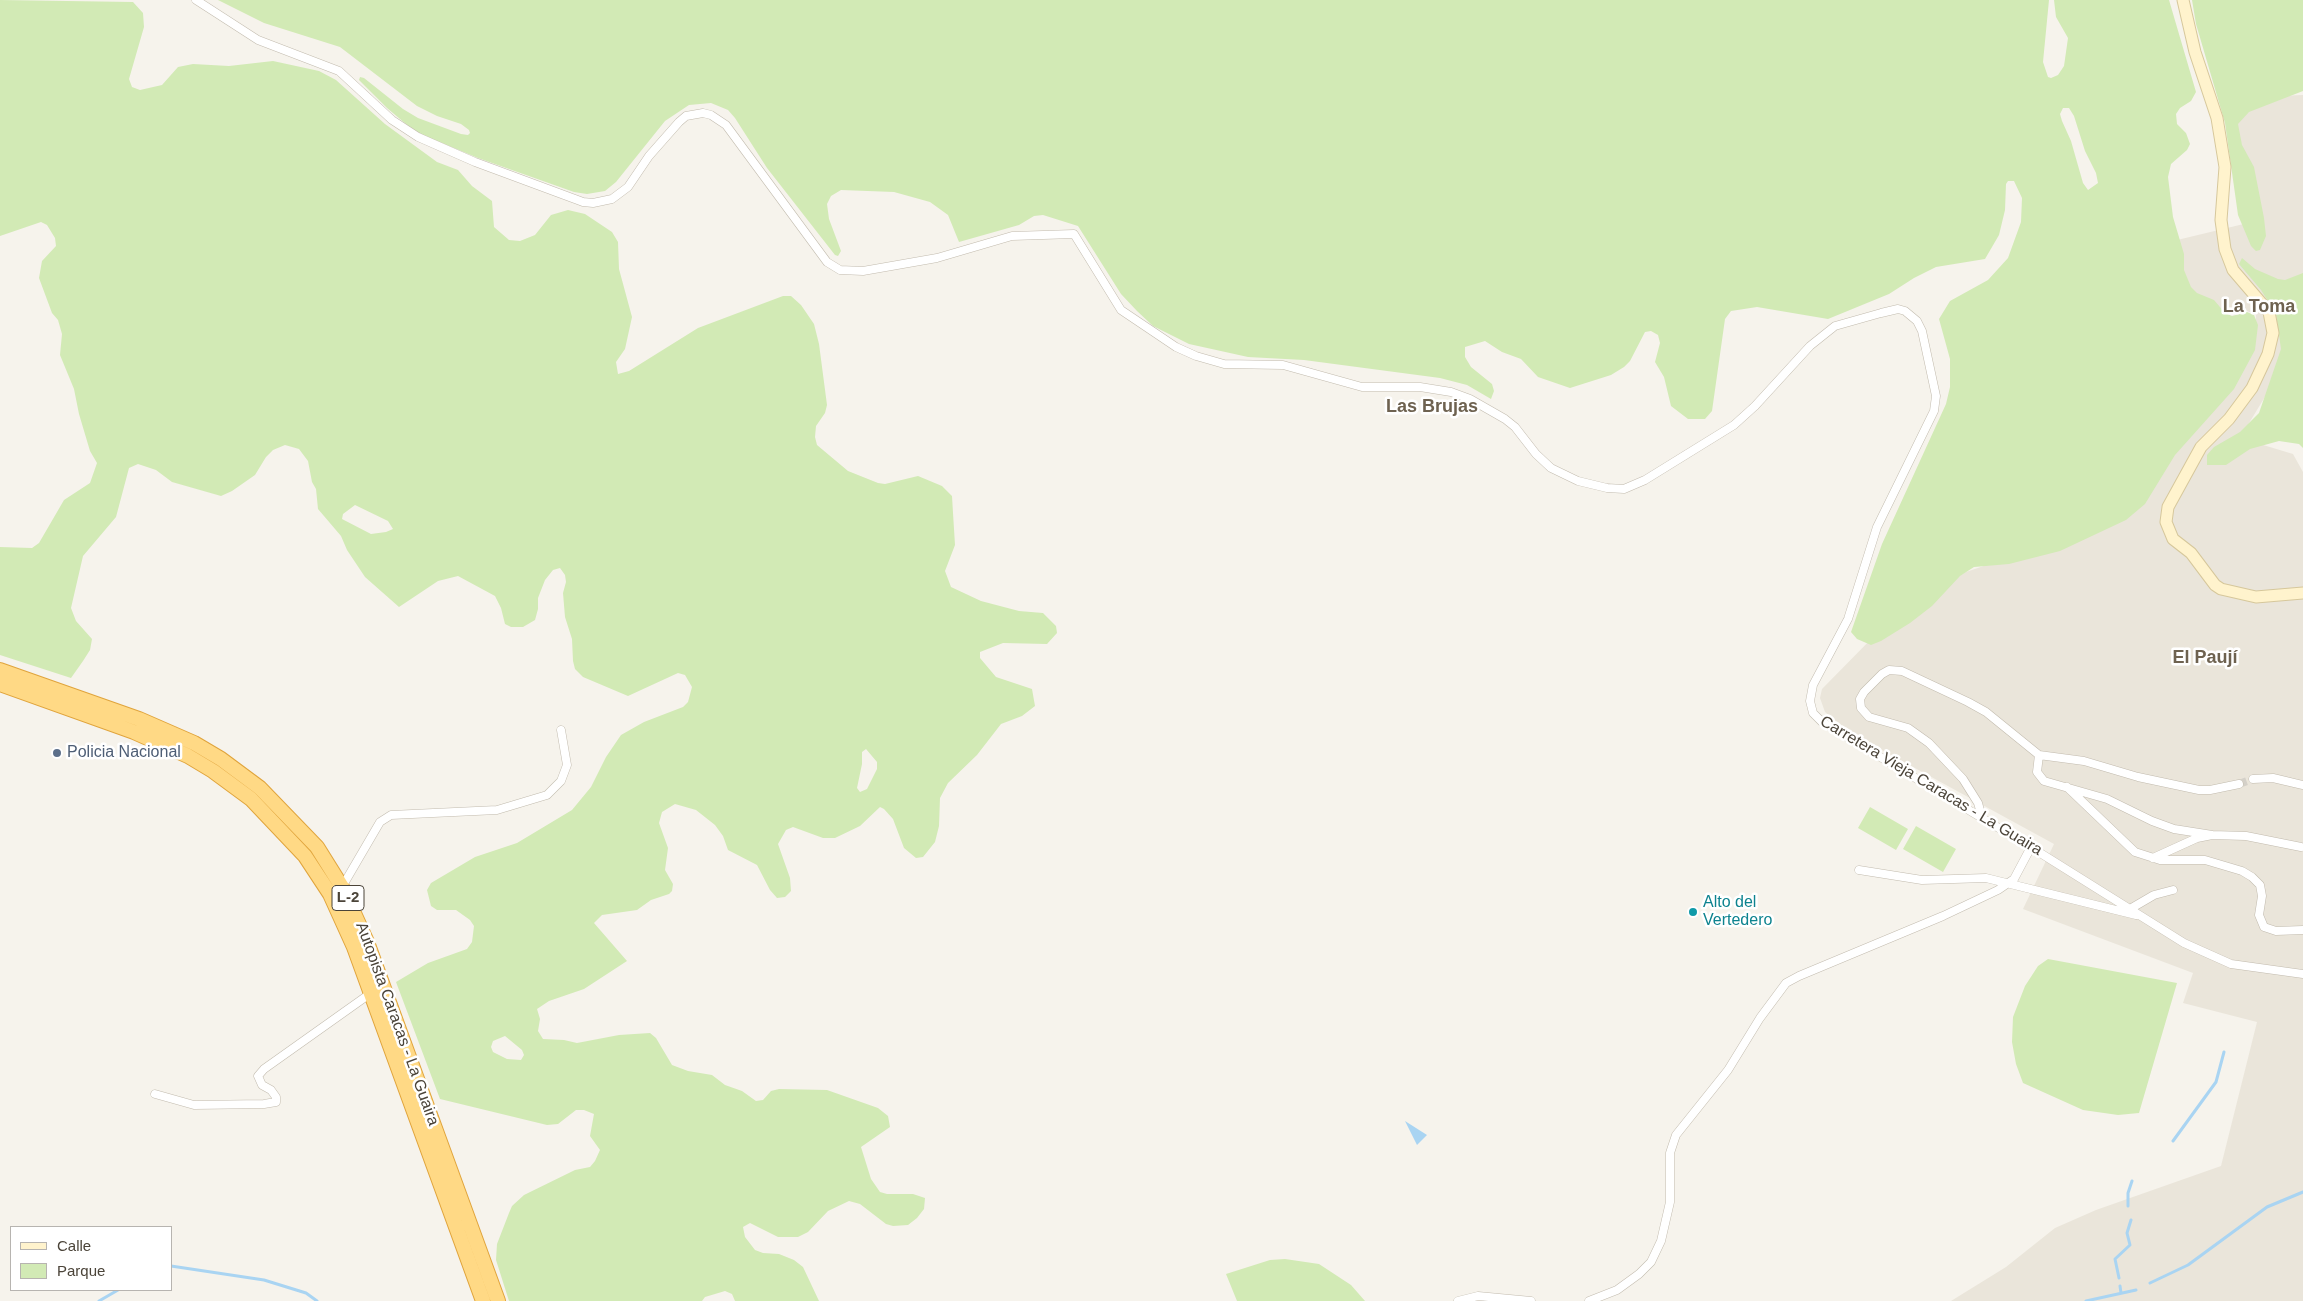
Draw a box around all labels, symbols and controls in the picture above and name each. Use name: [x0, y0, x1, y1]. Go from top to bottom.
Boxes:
district label: La Toma: [2223, 296, 2295, 318]
district label: Las Brujas: [1386, 396, 1478, 418]
district label: El Paují: [2172, 647, 2238, 669]
street label: Carretera Vieja Caracas - La Guaira: [1816, 712, 2046, 860]
place label: Policia Nacional: [67, 743, 181, 763]
marker: Policia Nacional: [51, 747, 63, 759]
road number: L-2: [332, 886, 364, 910]
place label: Alto del Vertedero: [1703, 893, 1772, 931]
marker: Alto del Vertedero: [1687, 906, 1699, 918]
street label: Autopista Caracas - La Guaira: [351, 920, 443, 1128]
legend: [10, 1226, 172, 1291]
text: Calle: [57, 1237, 91, 1254]
text: Parque: [57, 1262, 105, 1279]

